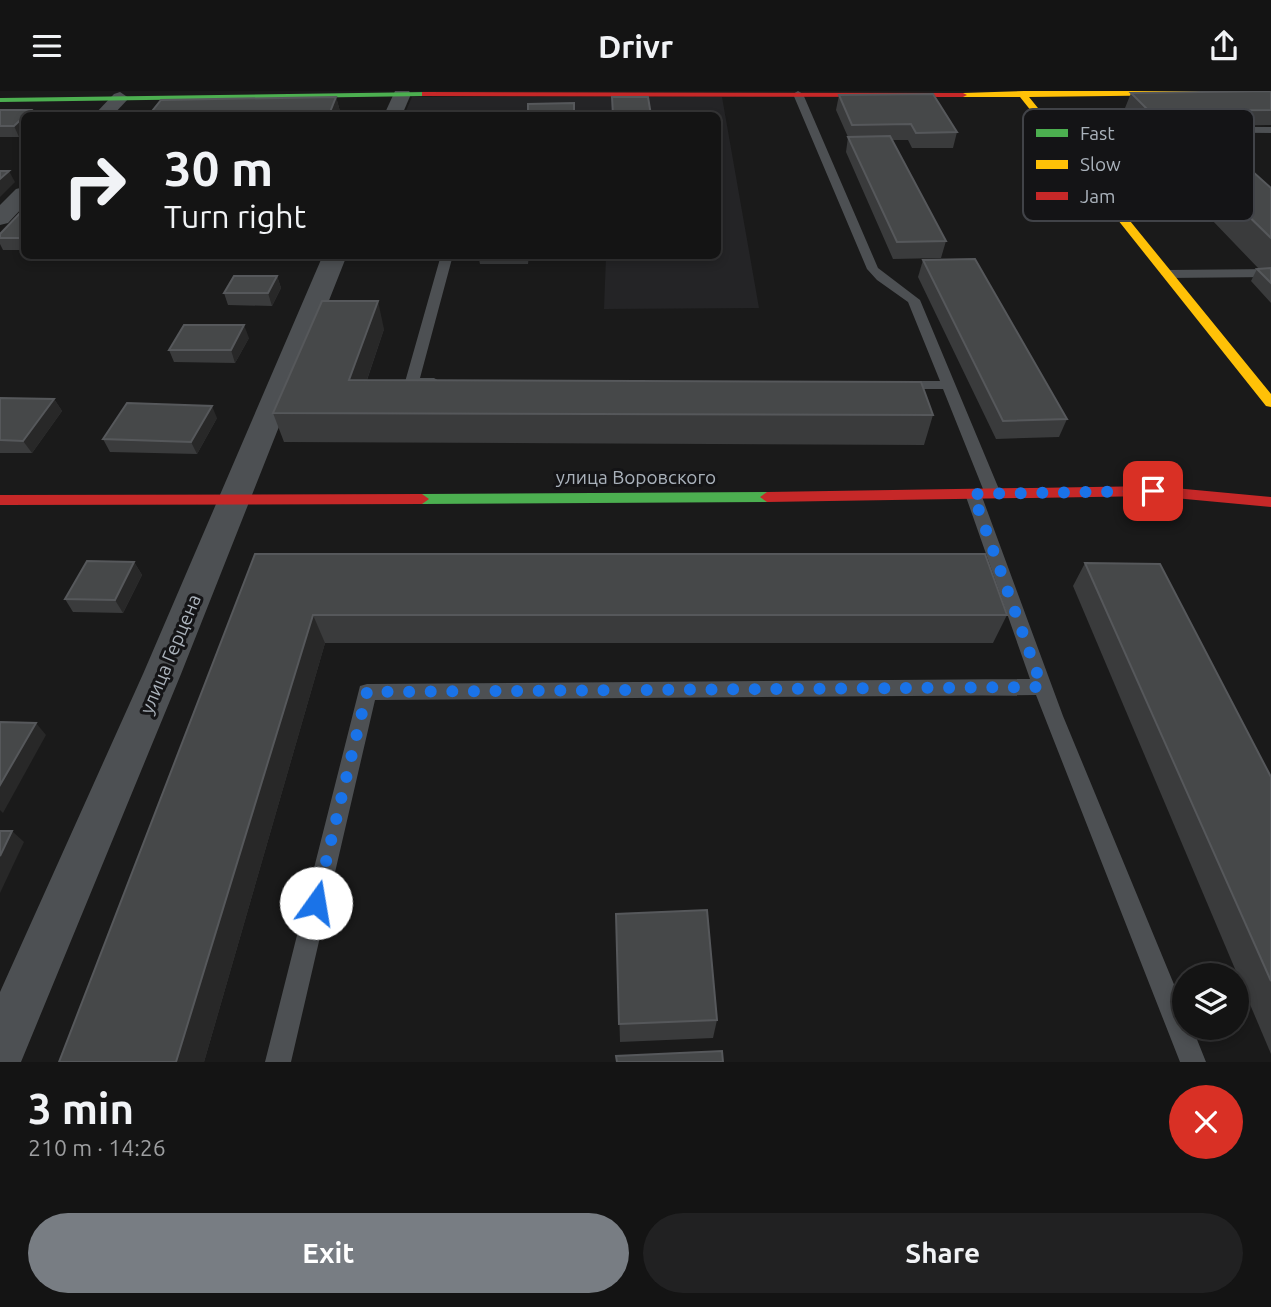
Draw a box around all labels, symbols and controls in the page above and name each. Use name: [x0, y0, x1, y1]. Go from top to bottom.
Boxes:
icon: menu: [28, 27, 66, 65]
icon: share: [1205, 27, 1243, 65]
text: Drivr: [598, 28, 673, 64]
legend: [1023, 109, 1254, 221]
text: Fast: [1080, 122, 1115, 144]
icon: right: [49, 140, 140, 231]
text: 30 m: [164, 140, 273, 195]
text: Slow: [1080, 153, 1121, 175]
text: Jam: [1080, 185, 1116, 207]
text: Turn right: [164, 198, 306, 234]
pin: [1123, 461, 1183, 521]
street label: улица Воровского: [556, 466, 716, 488]
icon: arrive: [1134, 472, 1172, 510]
street label: улица Герцена: [135, 591, 205, 717]
position arrow: [279, 866, 353, 940]
map controls: [1172, 963, 1249, 1040]
button: layers: [1172, 963, 1249, 1040]
text: 3 min: [28, 1085, 134, 1132]
button: close: [1169, 1085, 1243, 1159]
text: 210 m · 14:26: [28, 1135, 166, 1160]
button: Exit: [28, 1213, 629, 1293]
button: Share: [643, 1213, 1243, 1293]

